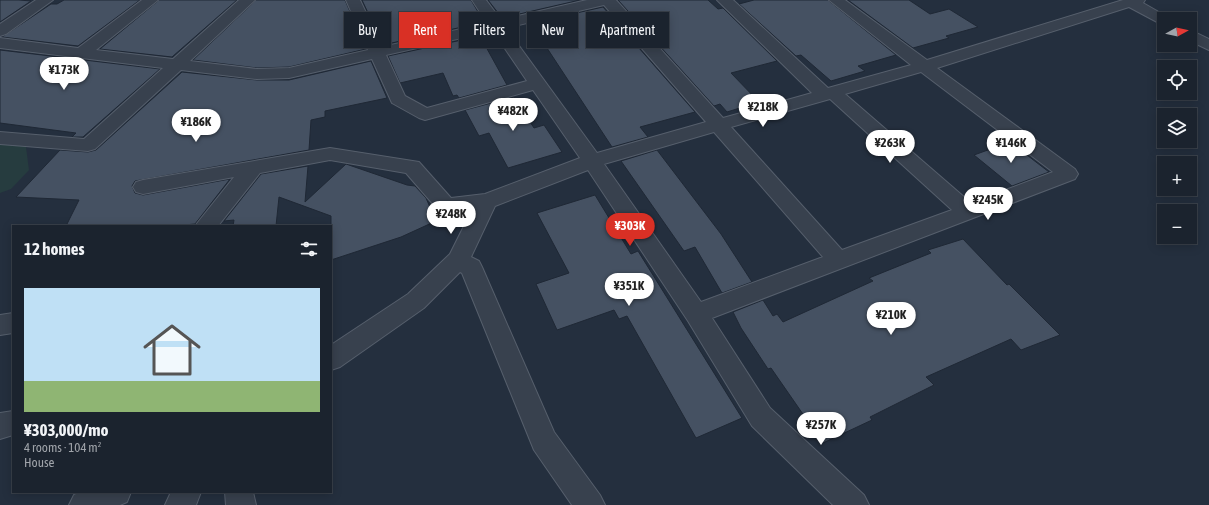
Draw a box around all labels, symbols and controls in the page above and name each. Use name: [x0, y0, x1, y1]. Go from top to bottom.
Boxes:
chip: Buy: [344, 12, 391, 48]
chip: Rent: [399, 12, 451, 48]
chip: Filters: [459, 12, 519, 48]
chip: New: [527, 12, 578, 48]
chip: Apartment: [586, 12, 669, 48]
north arrow: [1157, 12, 1197, 52]
map controls: [1157, 12, 1197, 244]
pin: ¥173K: [36, 57, 92, 91]
button: locate: [1157, 60, 1197, 100]
text: ¥173K: [49, 62, 79, 77]
pin: ¥218K: [735, 94, 791, 128]
pin: ¥482K: [485, 98, 541, 132]
text: ¥218K: [748, 99, 778, 114]
text: ¥482K: [498, 103, 528, 118]
button: layers: [1157, 108, 1197, 148]
pin: ¥186K: [168, 109, 224, 143]
text: ¥186K: [181, 114, 211, 129]
pin: ¥263K: [862, 130, 918, 164]
pin: ¥146K: [983, 130, 1039, 164]
text: ¥263K: [875, 135, 905, 150]
text: ¥146K: [996, 135, 1026, 150]
button: +: [1157, 156, 1197, 196]
pin: ¥245K: [960, 187, 1016, 221]
text: ¥245K: [973, 192, 1003, 207]
pin: ¥248K: [423, 201, 479, 235]
button: −: [1157, 204, 1197, 244]
text: ¥248K: [436, 206, 466, 221]
pin: ¥303K: [602, 213, 658, 247]
text: ¥303K: [615, 218, 645, 233]
icon: filters: [298, 238, 320, 260]
text: 12 homes: [24, 239, 85, 259]
pin: ¥351K: [601, 273, 657, 307]
text: ¥351K: [614, 278, 644, 293]
pin: ¥210K: [863, 302, 919, 336]
text: ¥210K: [876, 307, 906, 322]
icon: home: [136, 314, 208, 386]
pin: ¥257K: [793, 412, 849, 446]
text: ¥257K: [806, 417, 836, 432]
text: ¥303,000/mo: [24, 420, 109, 440]
text: 4 rooms · 104 m²: [24, 440, 101, 455]
text: House: [24, 455, 54, 470]

